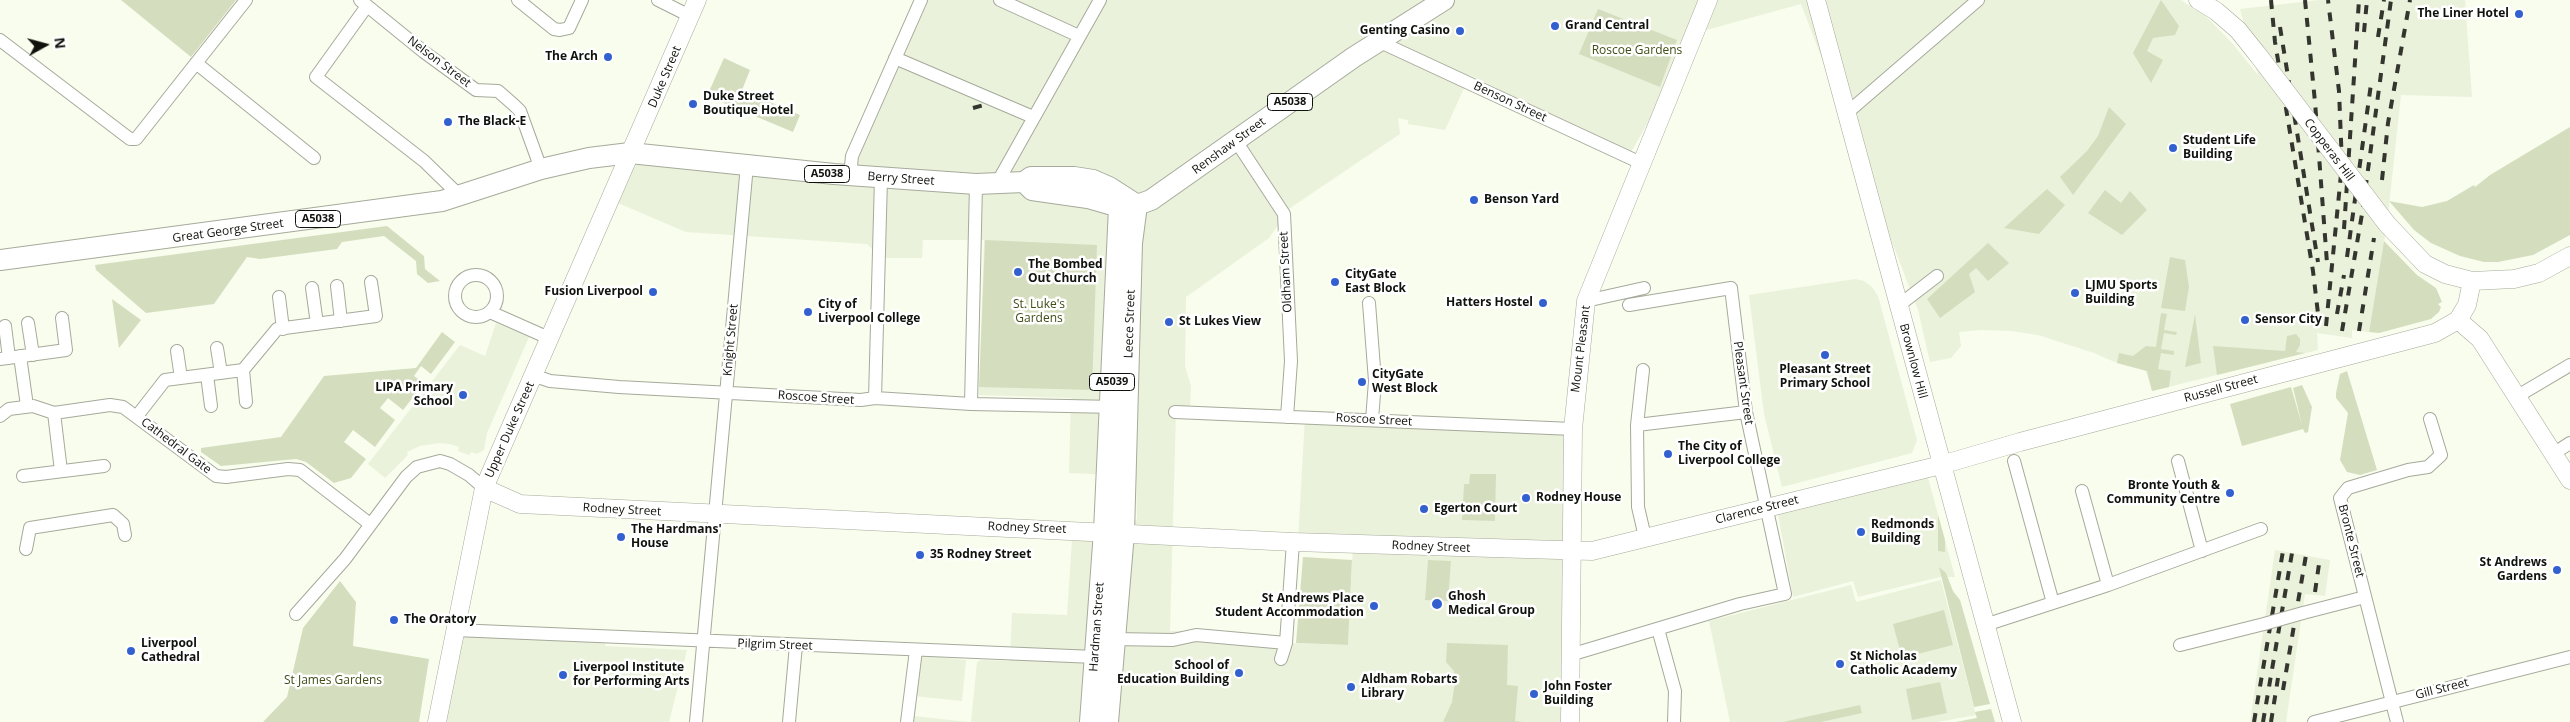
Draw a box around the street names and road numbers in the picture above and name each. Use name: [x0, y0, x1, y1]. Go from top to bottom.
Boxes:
street label: Nelson Street: [404, 33, 474, 91]
street label: Duke Street: [646, 44, 684, 110]
street label: Benson Street: [1471, 79, 1549, 125]
road number: A5038: [1268, 94, 1312, 110]
street label: Renshaw Street: [1190, 115, 1268, 177]
street label: Copperas Hill: [2301, 116, 2357, 184]
road number: A5038: [804, 165, 850, 182]
street label: Berry Street: [867, 169, 935, 189]
road number: A5038: [296, 210, 340, 228]
street label: Great George Street: [172, 216, 284, 246]
street label: Oldham Street: [1277, 231, 1295, 313]
street label: Leece Street: [1122, 289, 1138, 359]
street label: Knight Street: [721, 303, 741, 377]
street label: Mount Pleasant: [1569, 305, 1593, 393]
street label: Brownlow Hill: [1896, 322, 1930, 400]
street label: Pleasant Street: [1730, 340, 1756, 426]
street label: Russell Street: [2183, 372, 2259, 406]
road number: A5039: [1090, 374, 1134, 391]
street label: Upper Duke Street: [482, 380, 538, 480]
street label: Roscoe Street: [777, 388, 855, 408]
street label: Roscoe Street: [1335, 411, 1413, 429]
street label: Cathedral Gate: [138, 415, 214, 477]
street label: Clarence Street: [1714, 493, 1800, 527]
street label: Rodney Street: [582, 501, 662, 519]
street label: Bronte Street: [2335, 503, 2367, 579]
street label: Rodney Street: [987, 519, 1067, 537]
street label: Rodney Street: [1391, 538, 1471, 556]
street label: Hardman Street: [1087, 582, 1107, 672]
street label: Pilgrim Street: [737, 636, 813, 654]
street label: Gill Street: [2414, 675, 2470, 703]

